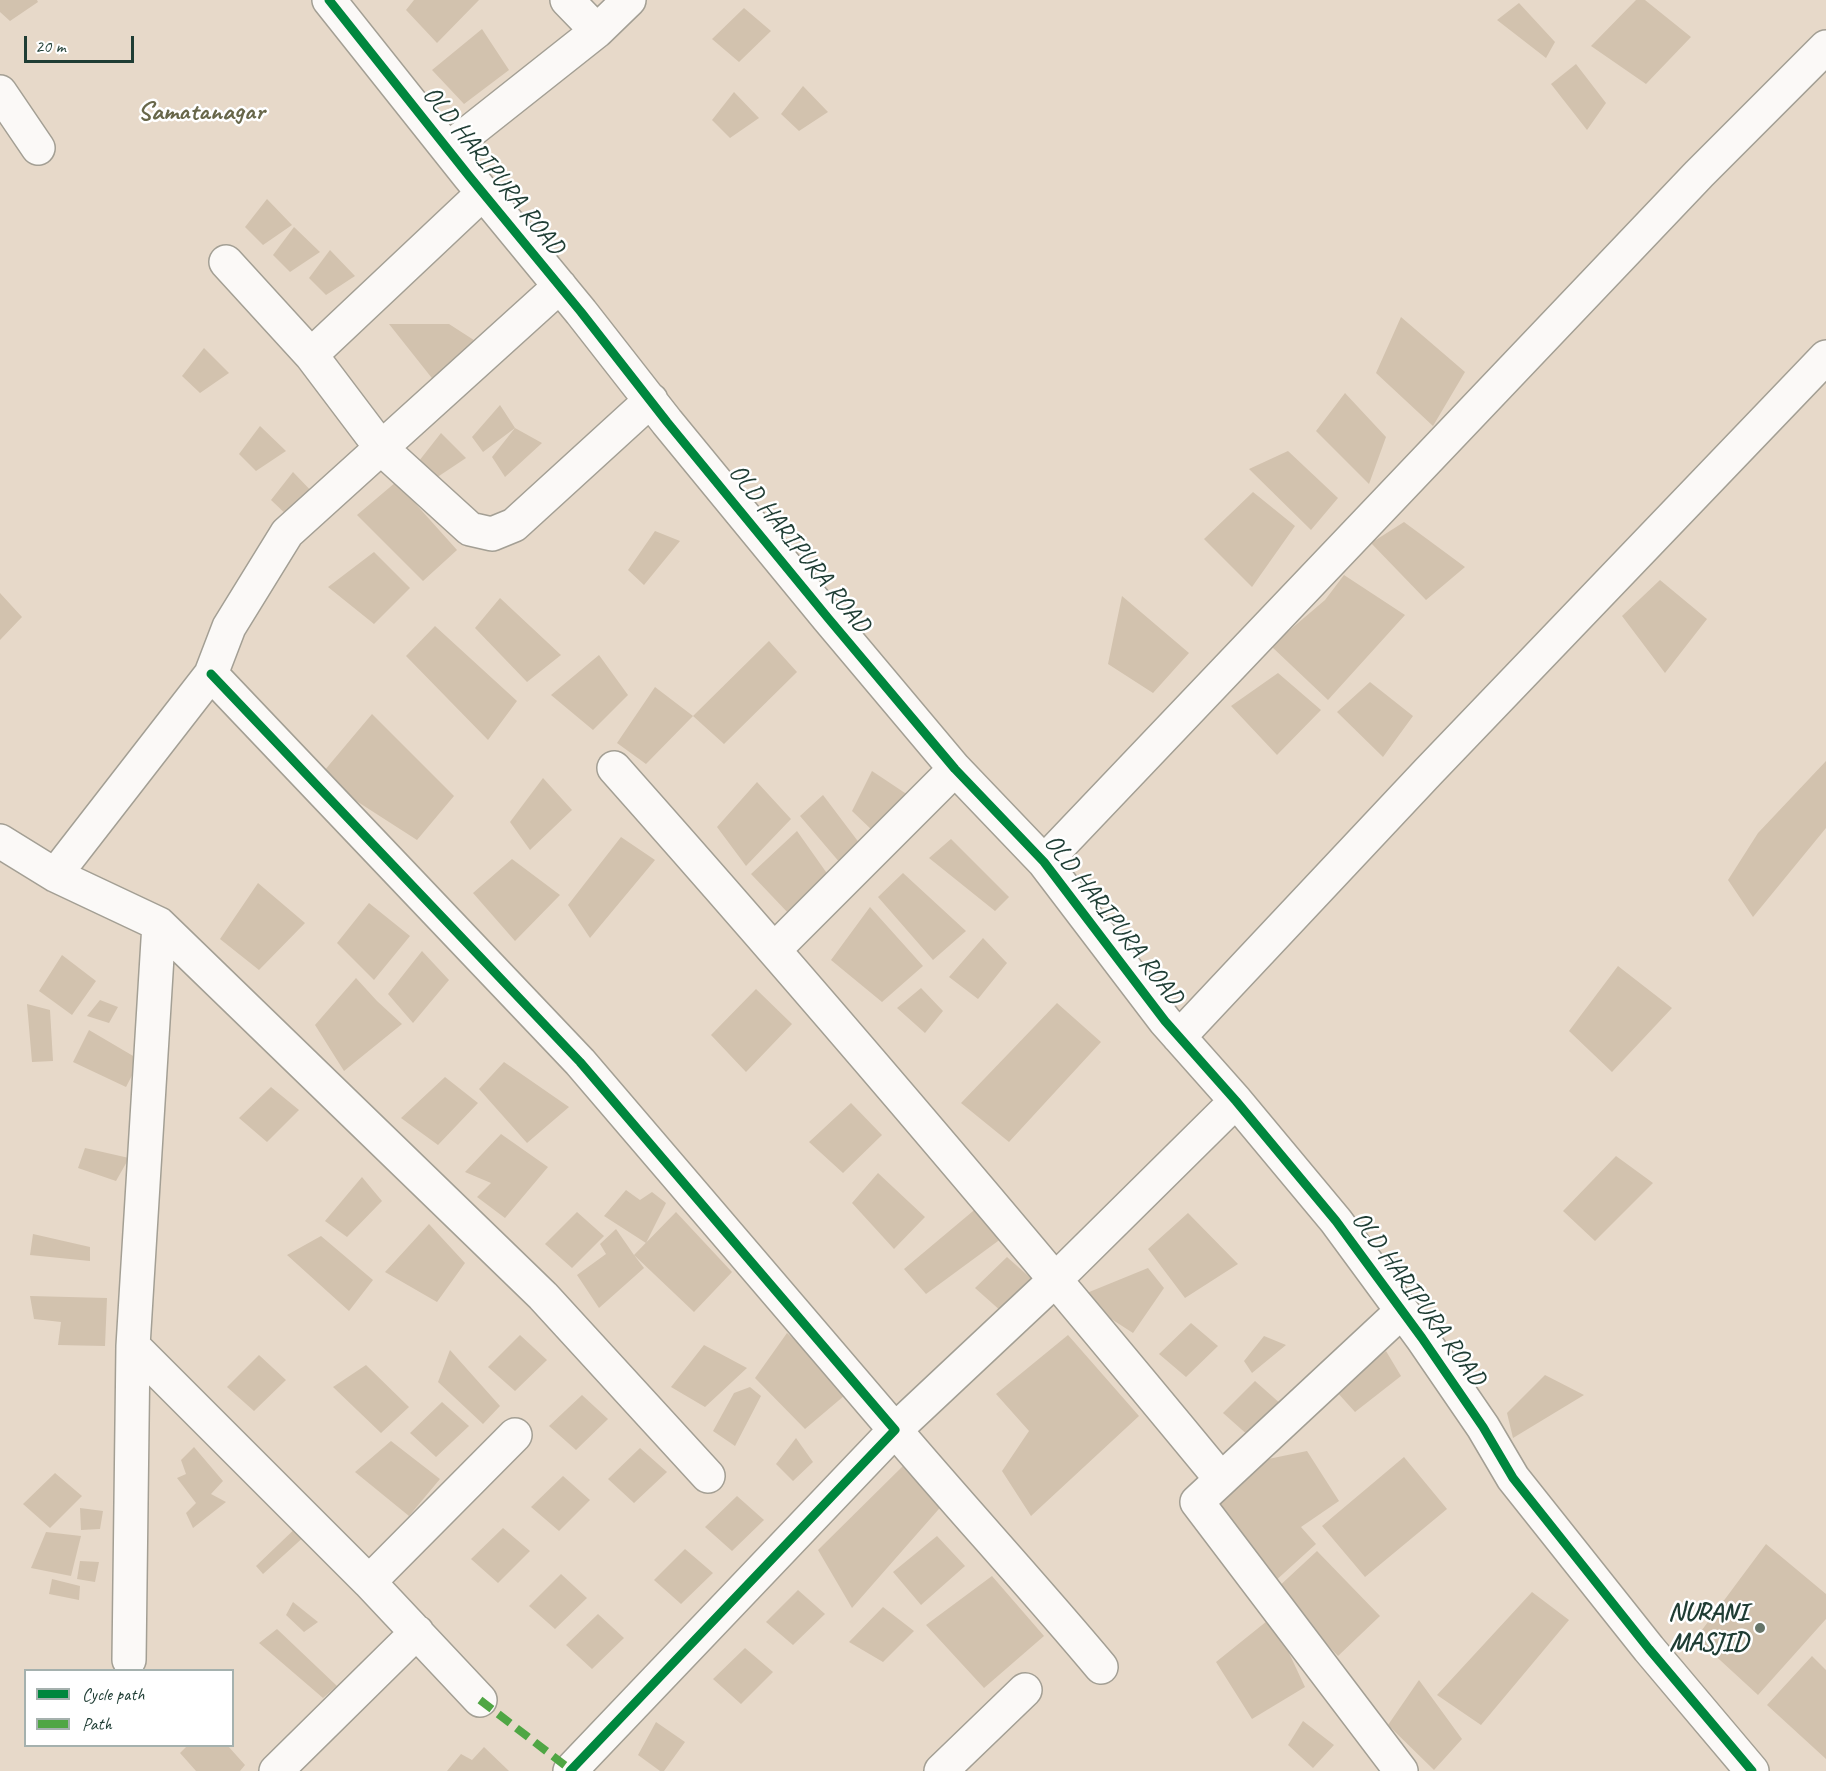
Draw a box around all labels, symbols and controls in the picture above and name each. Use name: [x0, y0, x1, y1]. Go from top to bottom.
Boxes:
scale bar: [27, 24, 136, 62]
text: 20 m: [35, 35, 66, 57]
street label: OLD HARIPURA ROAD: [415, 80, 571, 262]
district label: Samatanagar: [138, 96, 264, 128]
street label: OLD HARIPURA ROAD: [721, 458, 877, 640]
street label: OLD HARIPURA ROAD: [1037, 828, 1189, 1012]
street label: OLD HARIPURA ROAD: [1344, 1206, 1492, 1392]
place label: NURANI MASJID: [1668, 1597, 1748, 1658]
marker: NURANI MASJID: [1753, 1621, 1767, 1635]
legend: [24, 1669, 234, 1747]
text: Cycle path: [82, 1683, 144, 1705]
text: Path: [82, 1713, 112, 1735]

